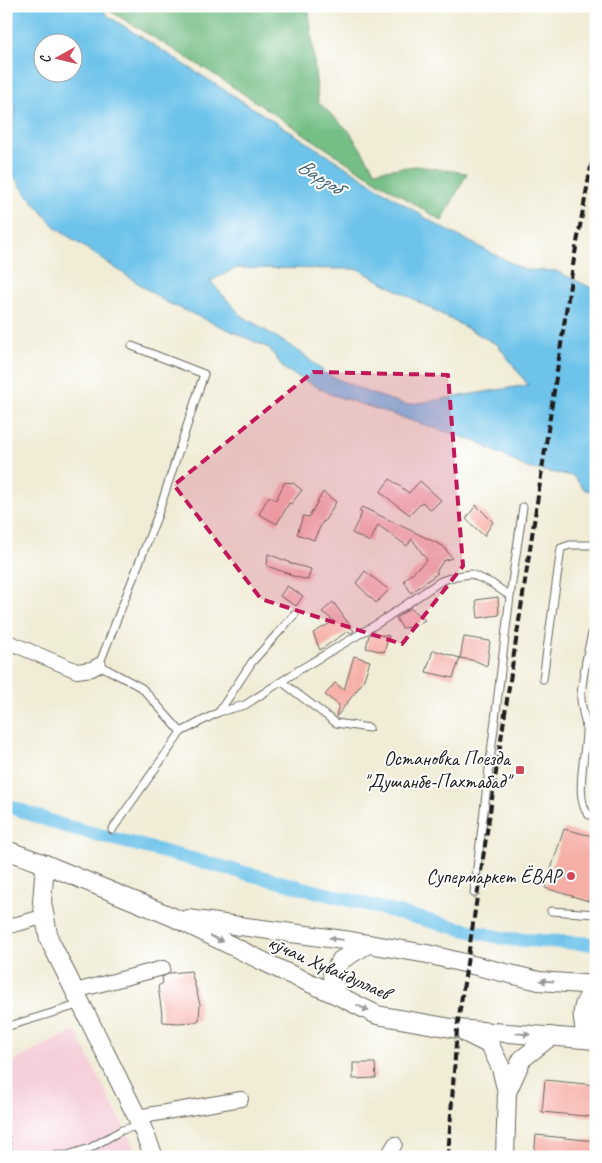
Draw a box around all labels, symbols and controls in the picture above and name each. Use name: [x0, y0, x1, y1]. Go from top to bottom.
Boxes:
north arrow: [32, 32, 82, 82]
text: С: [36, 53, 55, 64]
water label: Варзоб: [293, 152, 354, 204]
place label: Остановка Поезда "Душанбе-Пахтабад": [364, 746, 514, 794]
marker: Остановка Поезда "Душанбе-Пахтабад": [514, 764, 526, 776]
place label: Супермаркет ЁВАР: [426, 864, 564, 889]
marker: Супермаркет ЁВАР: [565, 870, 577, 882]
street label: кӯчаи Хувайдуллаев: [264, 930, 398, 1007]
one-way arrow: [209, 934, 224, 943]
one-way arrow: [328, 935, 344, 943]
one-way arrow: [539, 977, 555, 985]
one-way arrow: [356, 1004, 371, 1013]
one-way arrow: [515, 1030, 531, 1038]

